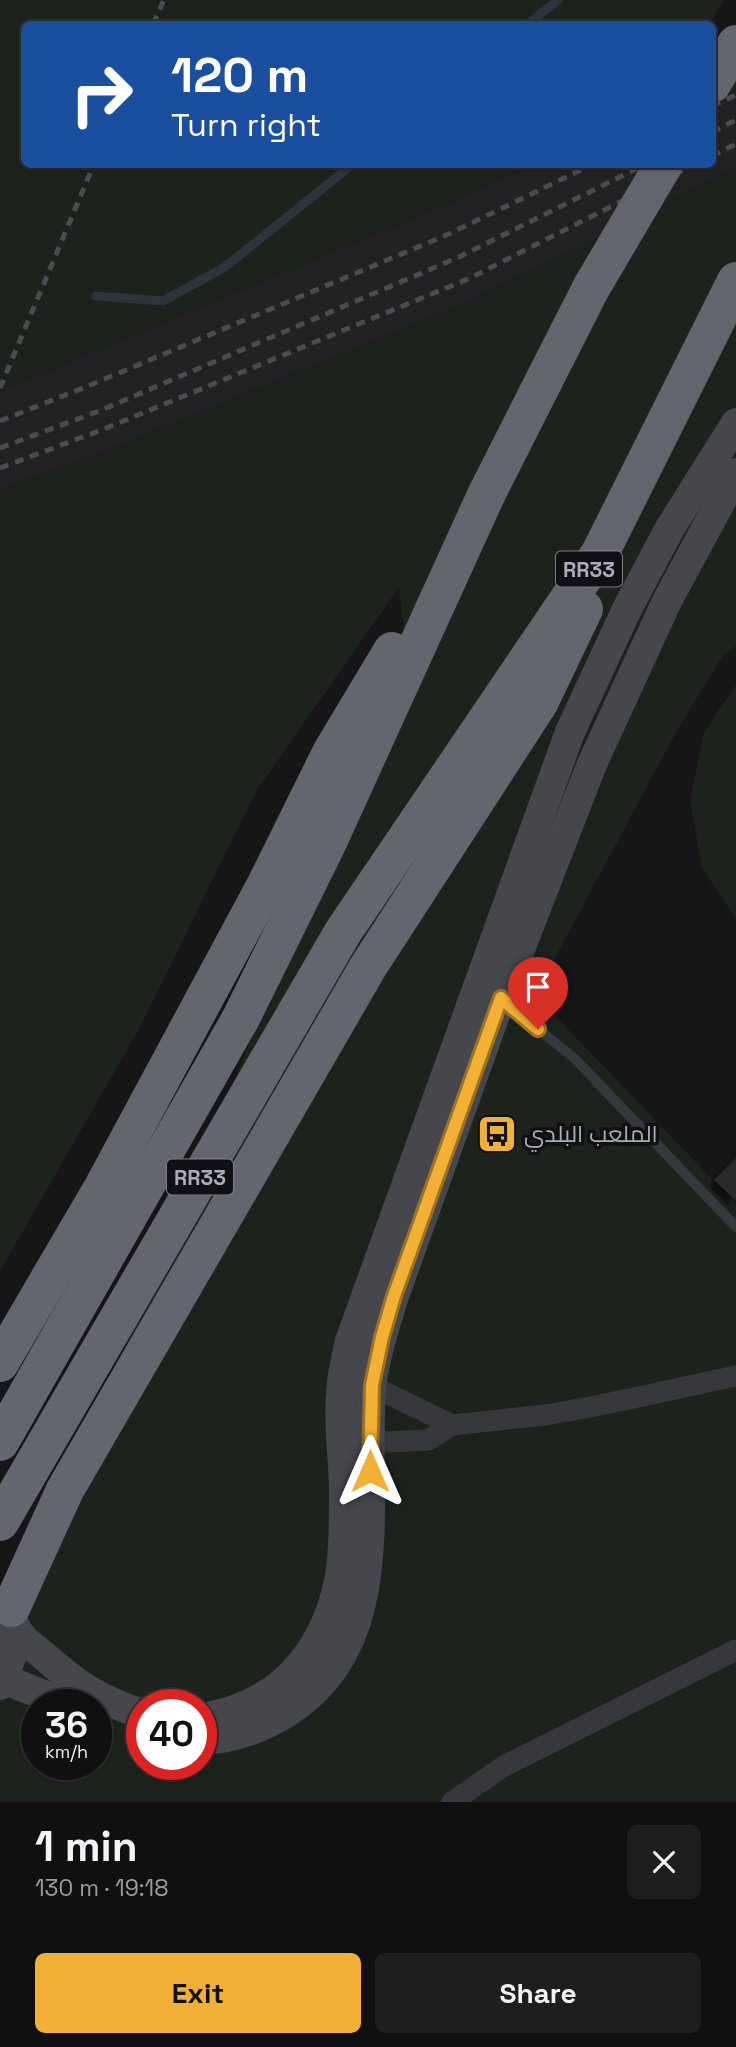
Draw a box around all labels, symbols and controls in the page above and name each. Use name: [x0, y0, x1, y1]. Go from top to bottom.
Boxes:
text: 120 m: [171, 44, 308, 106]
icon: right: [56, 49, 147, 140]
text: Turn right: [171, 105, 321, 145]
road number: RR33: [556, 552, 622, 586]
pin: [508, 957, 568, 1029]
icon: arrive: [519, 968, 557, 1006]
bus stop icon: الملعب البلدي: [476, 1113, 518, 1155]
place label: الملعب البلدي: [524, 1119, 658, 1152]
road number: RR33: [167, 1160, 233, 1194]
position arrow: [333, 1434, 407, 1508]
speed limit sign: 40: [126, 1689, 217, 1780]
text: 36: [45, 1703, 88, 1747]
text: km/h: [45, 1740, 88, 1763]
text: 1 min: [35, 1820, 138, 1873]
button: close: [627, 1825, 701, 1899]
text: 130 m · 19:18: [35, 1873, 169, 1903]
button: Exit: [35, 1953, 361, 2033]
button: Share: [375, 1953, 701, 2033]

